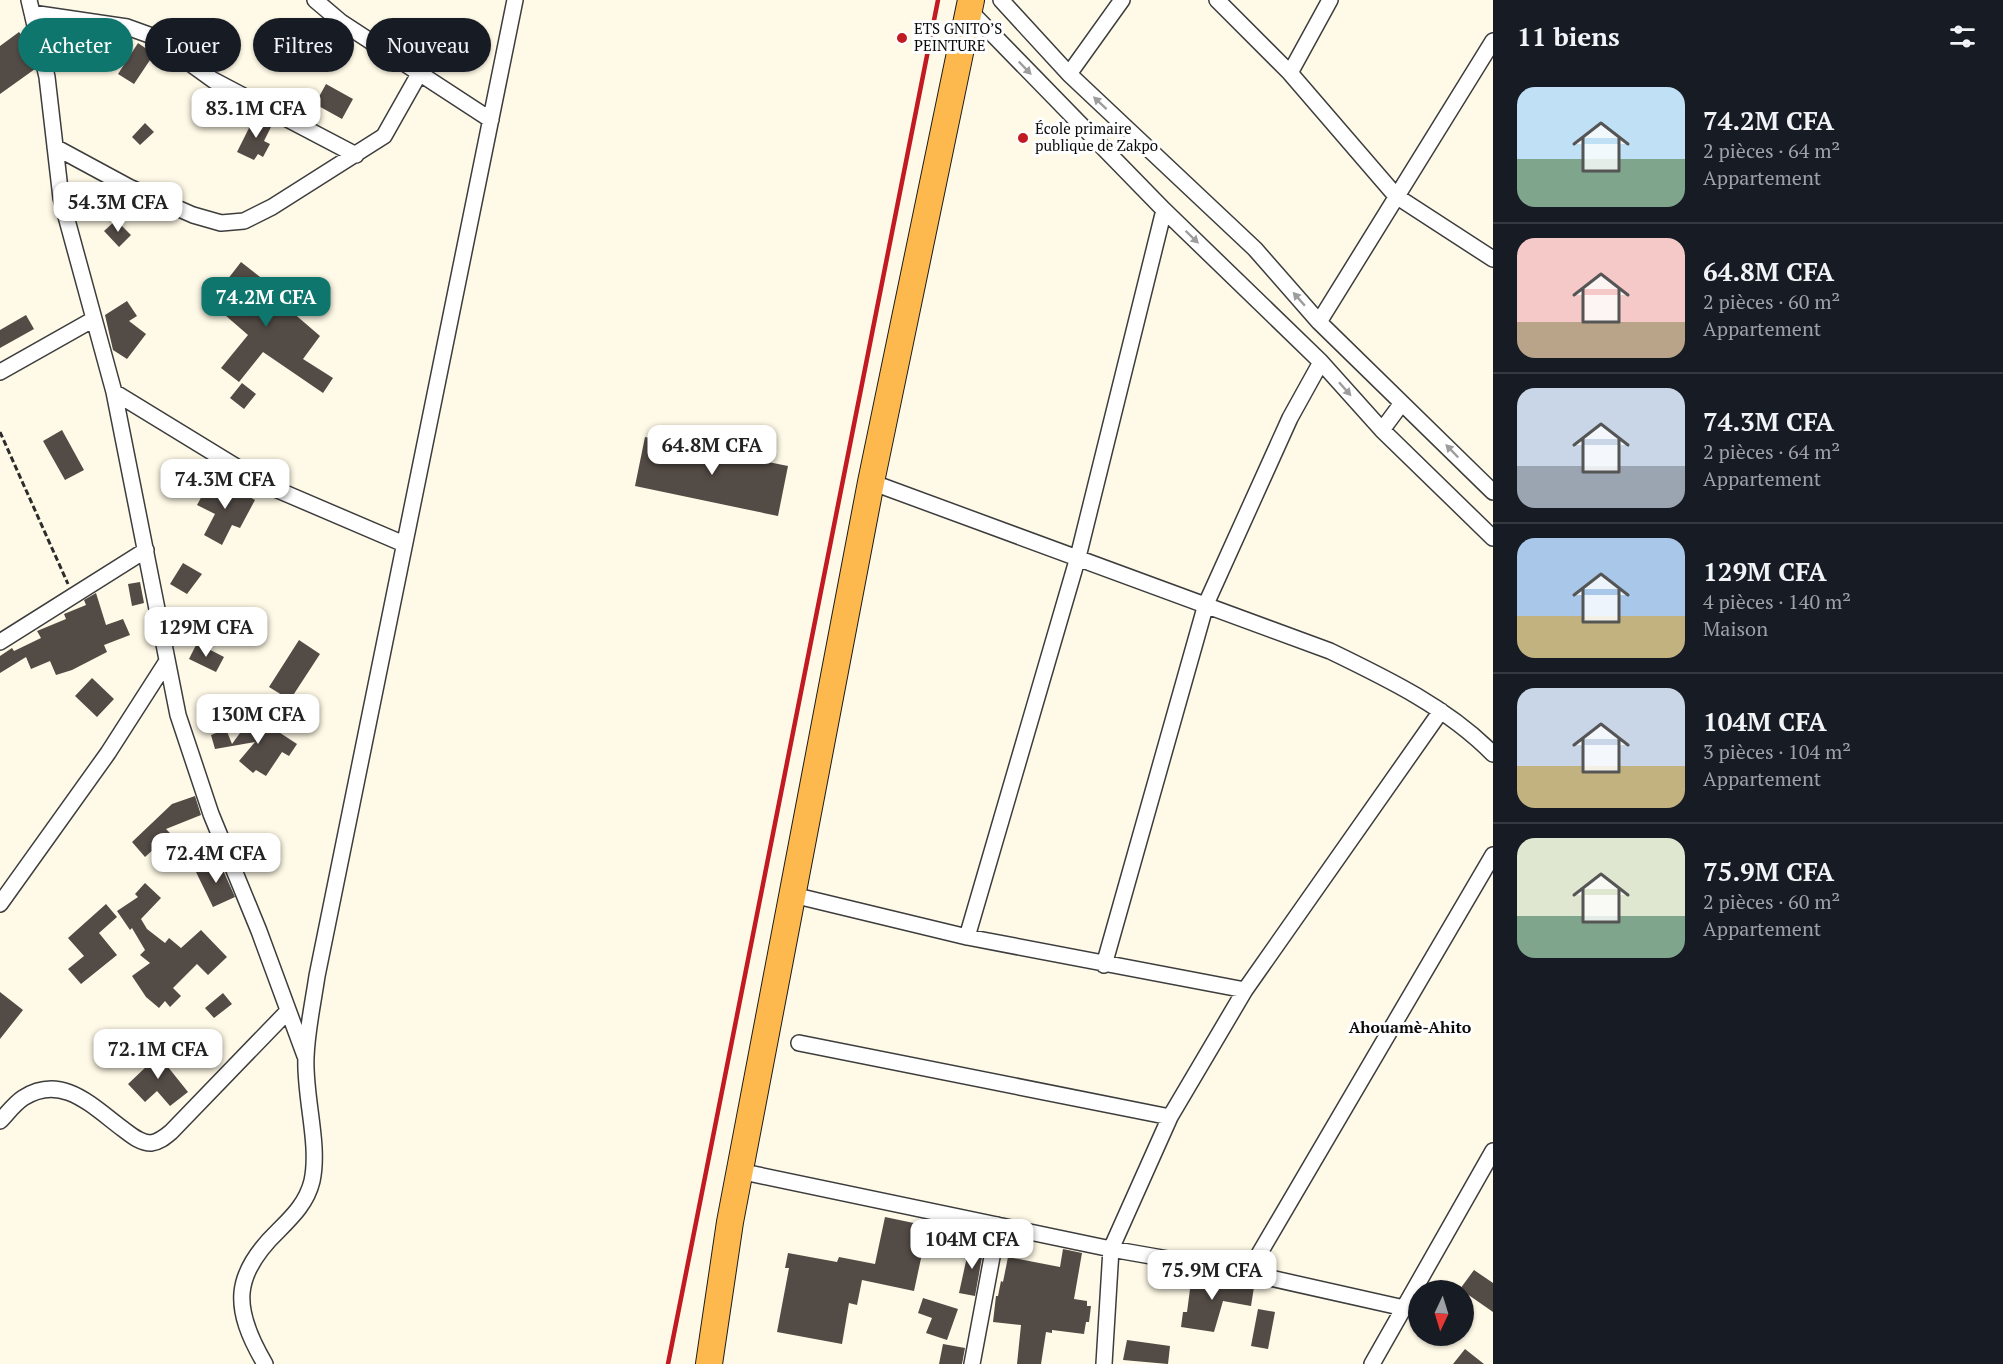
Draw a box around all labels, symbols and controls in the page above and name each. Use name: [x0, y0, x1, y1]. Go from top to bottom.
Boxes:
chip: Acheter: [18, 18, 133, 72]
chip: Louer: [145, 18, 241, 72]
chip: Filtres: [253, 18, 354, 72]
chip: Nouveau: [366, 18, 491, 72]
place label: ETS GNITO’S PEINTURE: [914, 18, 1002, 55]
text: 11 biens: [1517, 19, 1620, 53]
icon: filters: [1946, 20, 1979, 53]
marker: ETS GNITO’S PEINTURE: [895, 31, 909, 45]
one-way arrow: [1018, 60, 1032, 74]
pin: 83.1M CFA: [187, 88, 325, 139]
text: 83.1M CFA: [205, 94, 307, 121]
one-way arrow: [1093, 97, 1108, 110]
text: 74.2M CFA: [1703, 103, 1834, 137]
icon: home: [1565, 111, 1637, 183]
place label: École primaire publique de Zakpo: [1035, 118, 1158, 155]
marker: École primaire publique de Zakpo: [1016, 131, 1030, 145]
text: 2 pièces · 64 m²: [1703, 137, 1840, 164]
text: Appartement: [1703, 164, 1821, 191]
pin: 54.3M CFA: [49, 182, 187, 233]
text: 54.3M CFA: [67, 188, 169, 215]
one-way arrow: [1184, 229, 1198, 243]
text: 64.8M CFA: [1703, 254, 1834, 288]
icon: home: [1565, 262, 1637, 334]
pin: 74.2M CFA: [197, 277, 335, 328]
text: 74.2M CFA: [215, 283, 317, 310]
text: 2 pièces · 60 m²: [1703, 288, 1840, 315]
one-way arrow: [1292, 291, 1305, 307]
text: Appartement: [1703, 315, 1821, 342]
one-way arrow: [1338, 381, 1351, 396]
text: 74.3M CFA: [1703, 404, 1834, 438]
icon: home: [1565, 412, 1637, 484]
pin: 64.8M CFA: [643, 425, 781, 476]
text: 64.8M CFA: [661, 431, 763, 458]
text: 2 pièces · 64 m²: [1703, 438, 1840, 465]
one-way arrow: [1445, 443, 1459, 458]
pin: 74.3M CFA: [156, 459, 294, 510]
text: 74.3M CFA: [174, 465, 276, 492]
text: Appartement: [1703, 465, 1821, 492]
text: 129M CFA: [1703, 554, 1827, 588]
icon: home: [1565, 562, 1637, 634]
text: 4 pièces · 140 m²: [1703, 588, 1851, 615]
pin: 129M CFA: [144, 607, 268, 658]
text: 129M CFA: [158, 613, 254, 640]
text: Maison: [1703, 615, 1768, 642]
pin: 130M CFA: [196, 694, 320, 745]
text: 130M CFA: [210, 700, 306, 727]
text: 104M CFA: [1703, 704, 1827, 738]
icon: home: [1565, 712, 1637, 784]
text: 3 pièces · 104 m²: [1703, 738, 1851, 765]
text: Appartement: [1703, 765, 1821, 792]
pin: 72.4M CFA: [147, 833, 285, 884]
text: 72.4M CFA: [165, 839, 267, 866]
text: 75.9M CFA: [1703, 854, 1834, 888]
icon: home: [1565, 862, 1637, 934]
text: 2 pièces · 60 m²: [1703, 888, 1840, 915]
text: Appartement: [1703, 915, 1821, 942]
district label: Ahouamè-Ahito: [1349, 1016, 1472, 1038]
pin: 72.1M CFA: [89, 1029, 227, 1080]
text: 72.1M CFA: [107, 1035, 209, 1062]
pin: 104M CFA: [910, 1219, 1034, 1270]
text: 104M CFA: [924, 1225, 1020, 1252]
pin: 75.9M CFA: [1143, 1250, 1281, 1301]
text: 75.9M CFA: [1161, 1256, 1263, 1283]
north arrow: [1408, 1280, 1474, 1346]
map controls: [1408, 1280, 1474, 1346]

